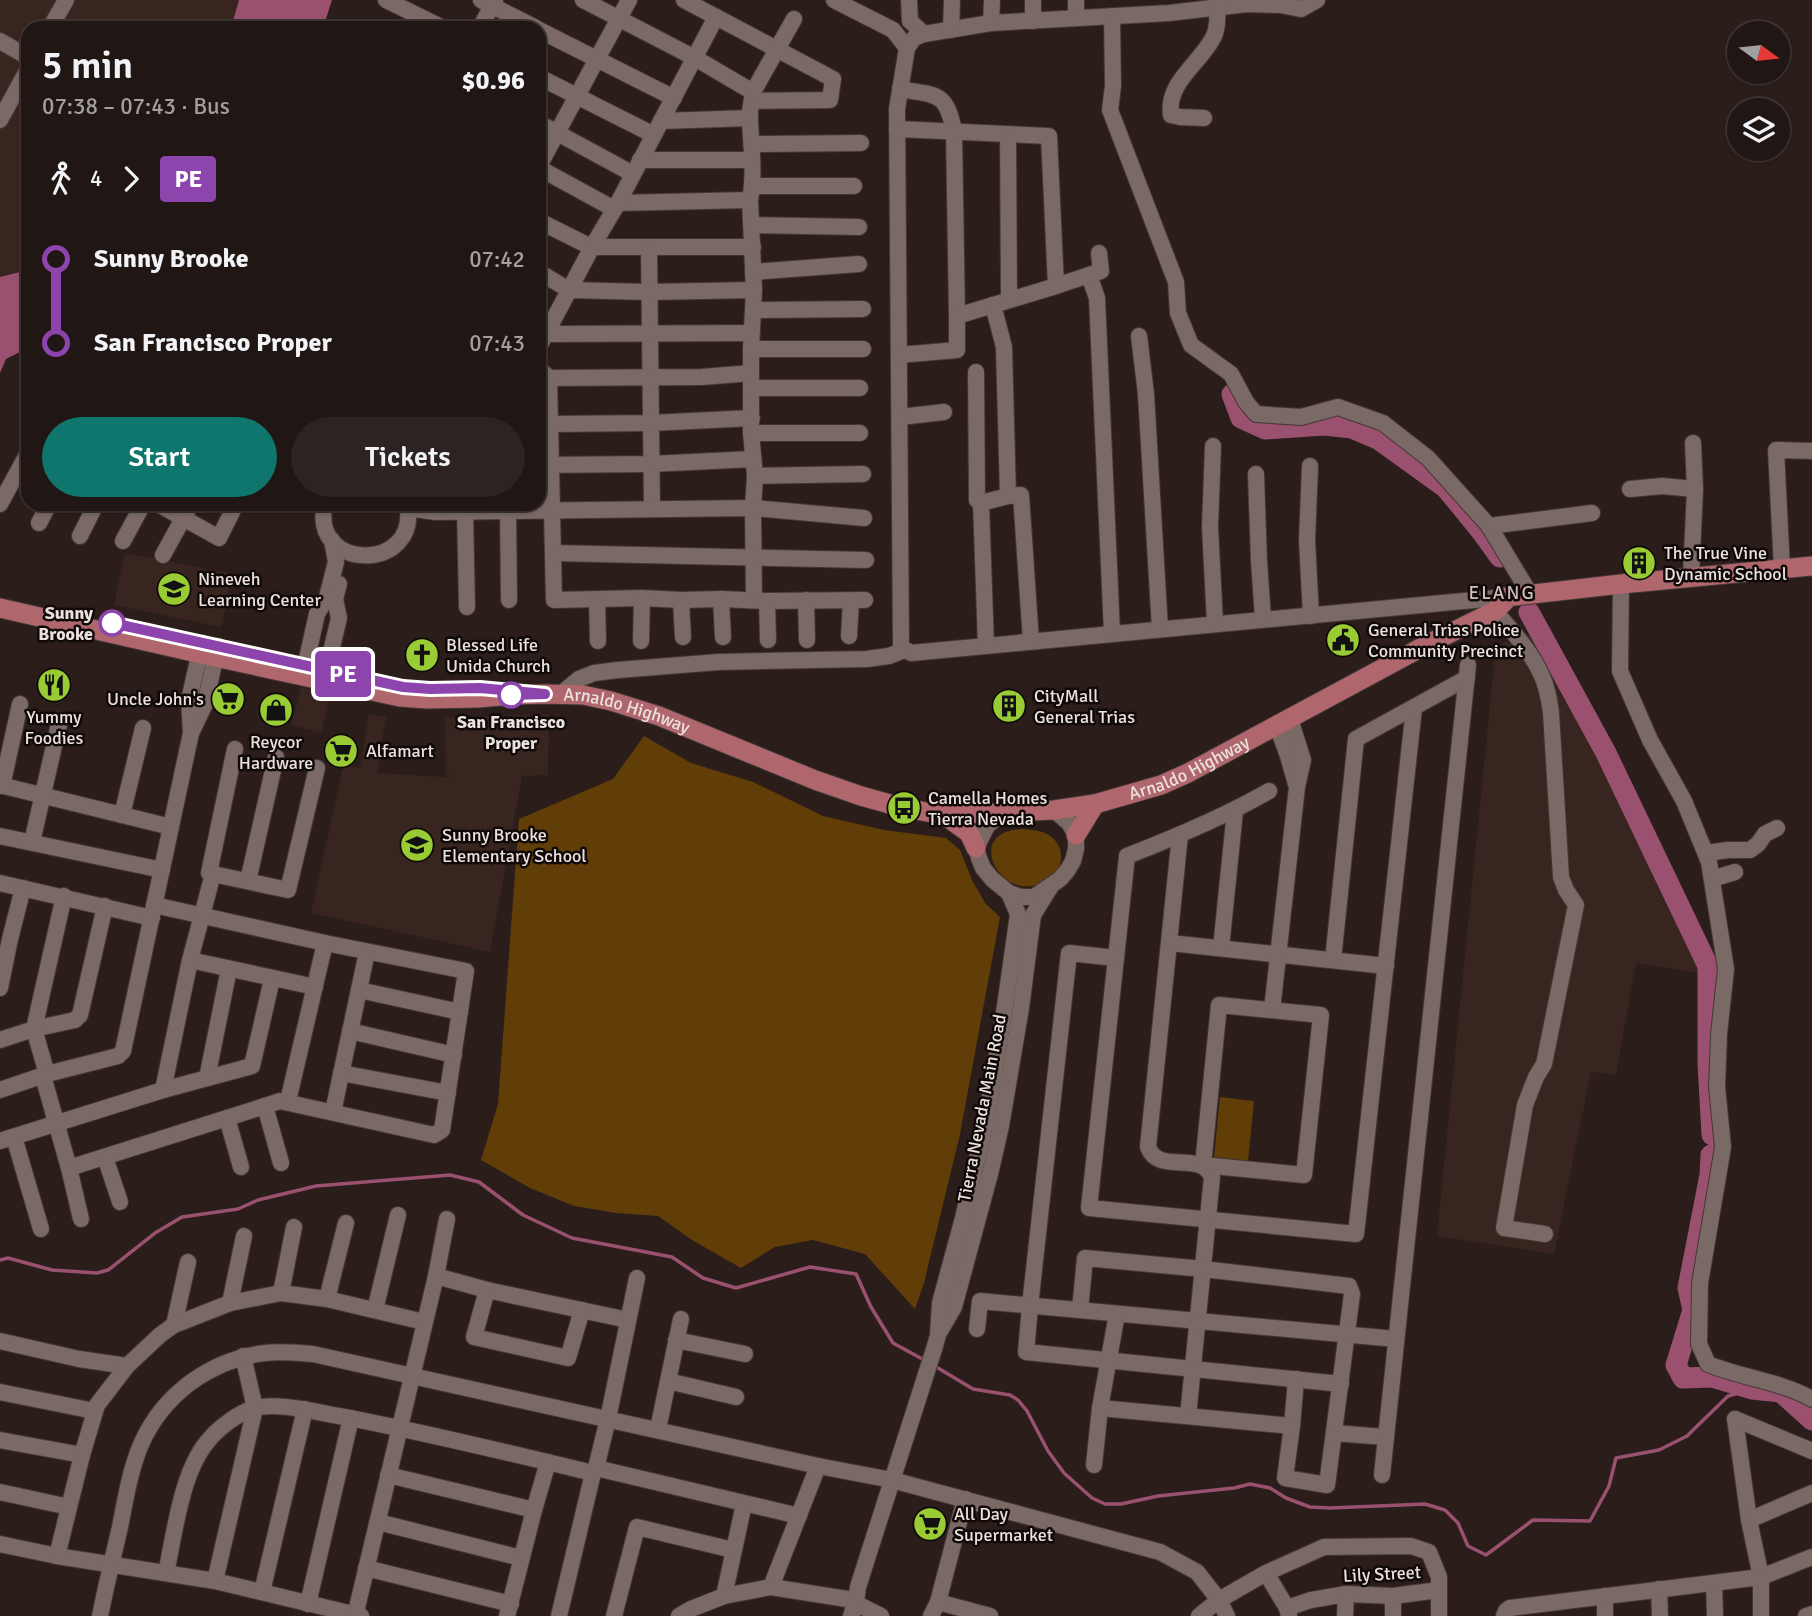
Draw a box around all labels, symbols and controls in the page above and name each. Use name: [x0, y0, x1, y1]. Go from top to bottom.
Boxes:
north arrow: [1727, 21, 1790, 84]
map controls: [1727, 21, 1790, 161]
text: 5 min: [42, 42, 133, 89]
text: $0.96: [461, 65, 525, 97]
text: 07:38 – 07:43 · Bus: [42, 92, 230, 121]
button: layers: [1727, 98, 1790, 161]
icon: walk: [42, 160, 80, 198]
icon: forward: [112, 160, 150, 198]
text: 4: [90, 164, 102, 193]
text: PE: [174, 164, 202, 194]
text: Sunny Brooke: [94, 243, 249, 275]
text: 07:42: [469, 245, 525, 274]
text: San Francisco Proper: [94, 327, 332, 359]
text: 07:43: [469, 329, 525, 358]
button: Start: [42, 417, 277, 497]
button: Tickets: [291, 417, 525, 497]
place label: The True Vine Dynamic School: [1664, 542, 1787, 585]
building icon: The True Vine Dynamic School: [1620, 544, 1658, 582]
place label: Nineveh Learning Center: [198, 568, 321, 611]
school or university icon: Nineveh Learning Center: [155, 570, 193, 608]
district label: ELANG: [1468, 581, 1536, 605]
place label: Sunny Brooke: [38, 602, 93, 645]
marker: Sunny Brooke: [99, 610, 125, 636]
place label: General Trias Police Community Precinct: [1368, 619, 1523, 662]
public building icon: General Trias Police Community Precinct: [1324, 621, 1362, 659]
place label: Blessed Life Unida Church: [446, 634, 550, 677]
church icon: Blessed Life Unida Church: [403, 636, 441, 674]
line badge: PE: [312, 651, 374, 697]
text: PE: [329, 659, 357, 689]
restaurant icon: Yummy Foodies: [35, 666, 73, 704]
supermarket icon: Uncle John's: [209, 680, 247, 718]
marker: San Francisco Proper: [498, 682, 524, 708]
street label: Arnaldo Highway: [563, 683, 694, 739]
place label: CityMall General Trias: [1034, 685, 1135, 728]
building icon: CityMall General Trias: [990, 687, 1028, 725]
place label: Uncle John's: [107, 688, 204, 710]
shop icon: Reycor Hardware: [257, 691, 295, 729]
place label: Yummy Foodies: [25, 706, 84, 749]
place label: San Francisco Proper: [457, 711, 565, 754]
place label: Reycor Hardware: [239, 731, 313, 774]
street label: Arnaldo Highway: [1126, 731, 1254, 805]
supermarket icon: Alfamart: [322, 732, 360, 770]
place label: Alfamart: [366, 740, 434, 762]
place label: Camella Homes Tierra Nevada: [928, 787, 1048, 830]
bus stop icon: Camella Homes Tierra Nevada: [885, 789, 923, 827]
place label: Sunny Brooke Elementary School: [442, 824, 587, 867]
school or university icon: Sunny Brooke Elementary School: [398, 826, 436, 864]
street label: Tierra Nevada Main Road: [953, 1012, 1011, 1204]
place label: All Day Supermarket: [954, 1503, 1053, 1546]
supermarket icon: All Day Supermarket: [911, 1505, 949, 1543]
street label: Lily Street: [1342, 1561, 1422, 1587]

